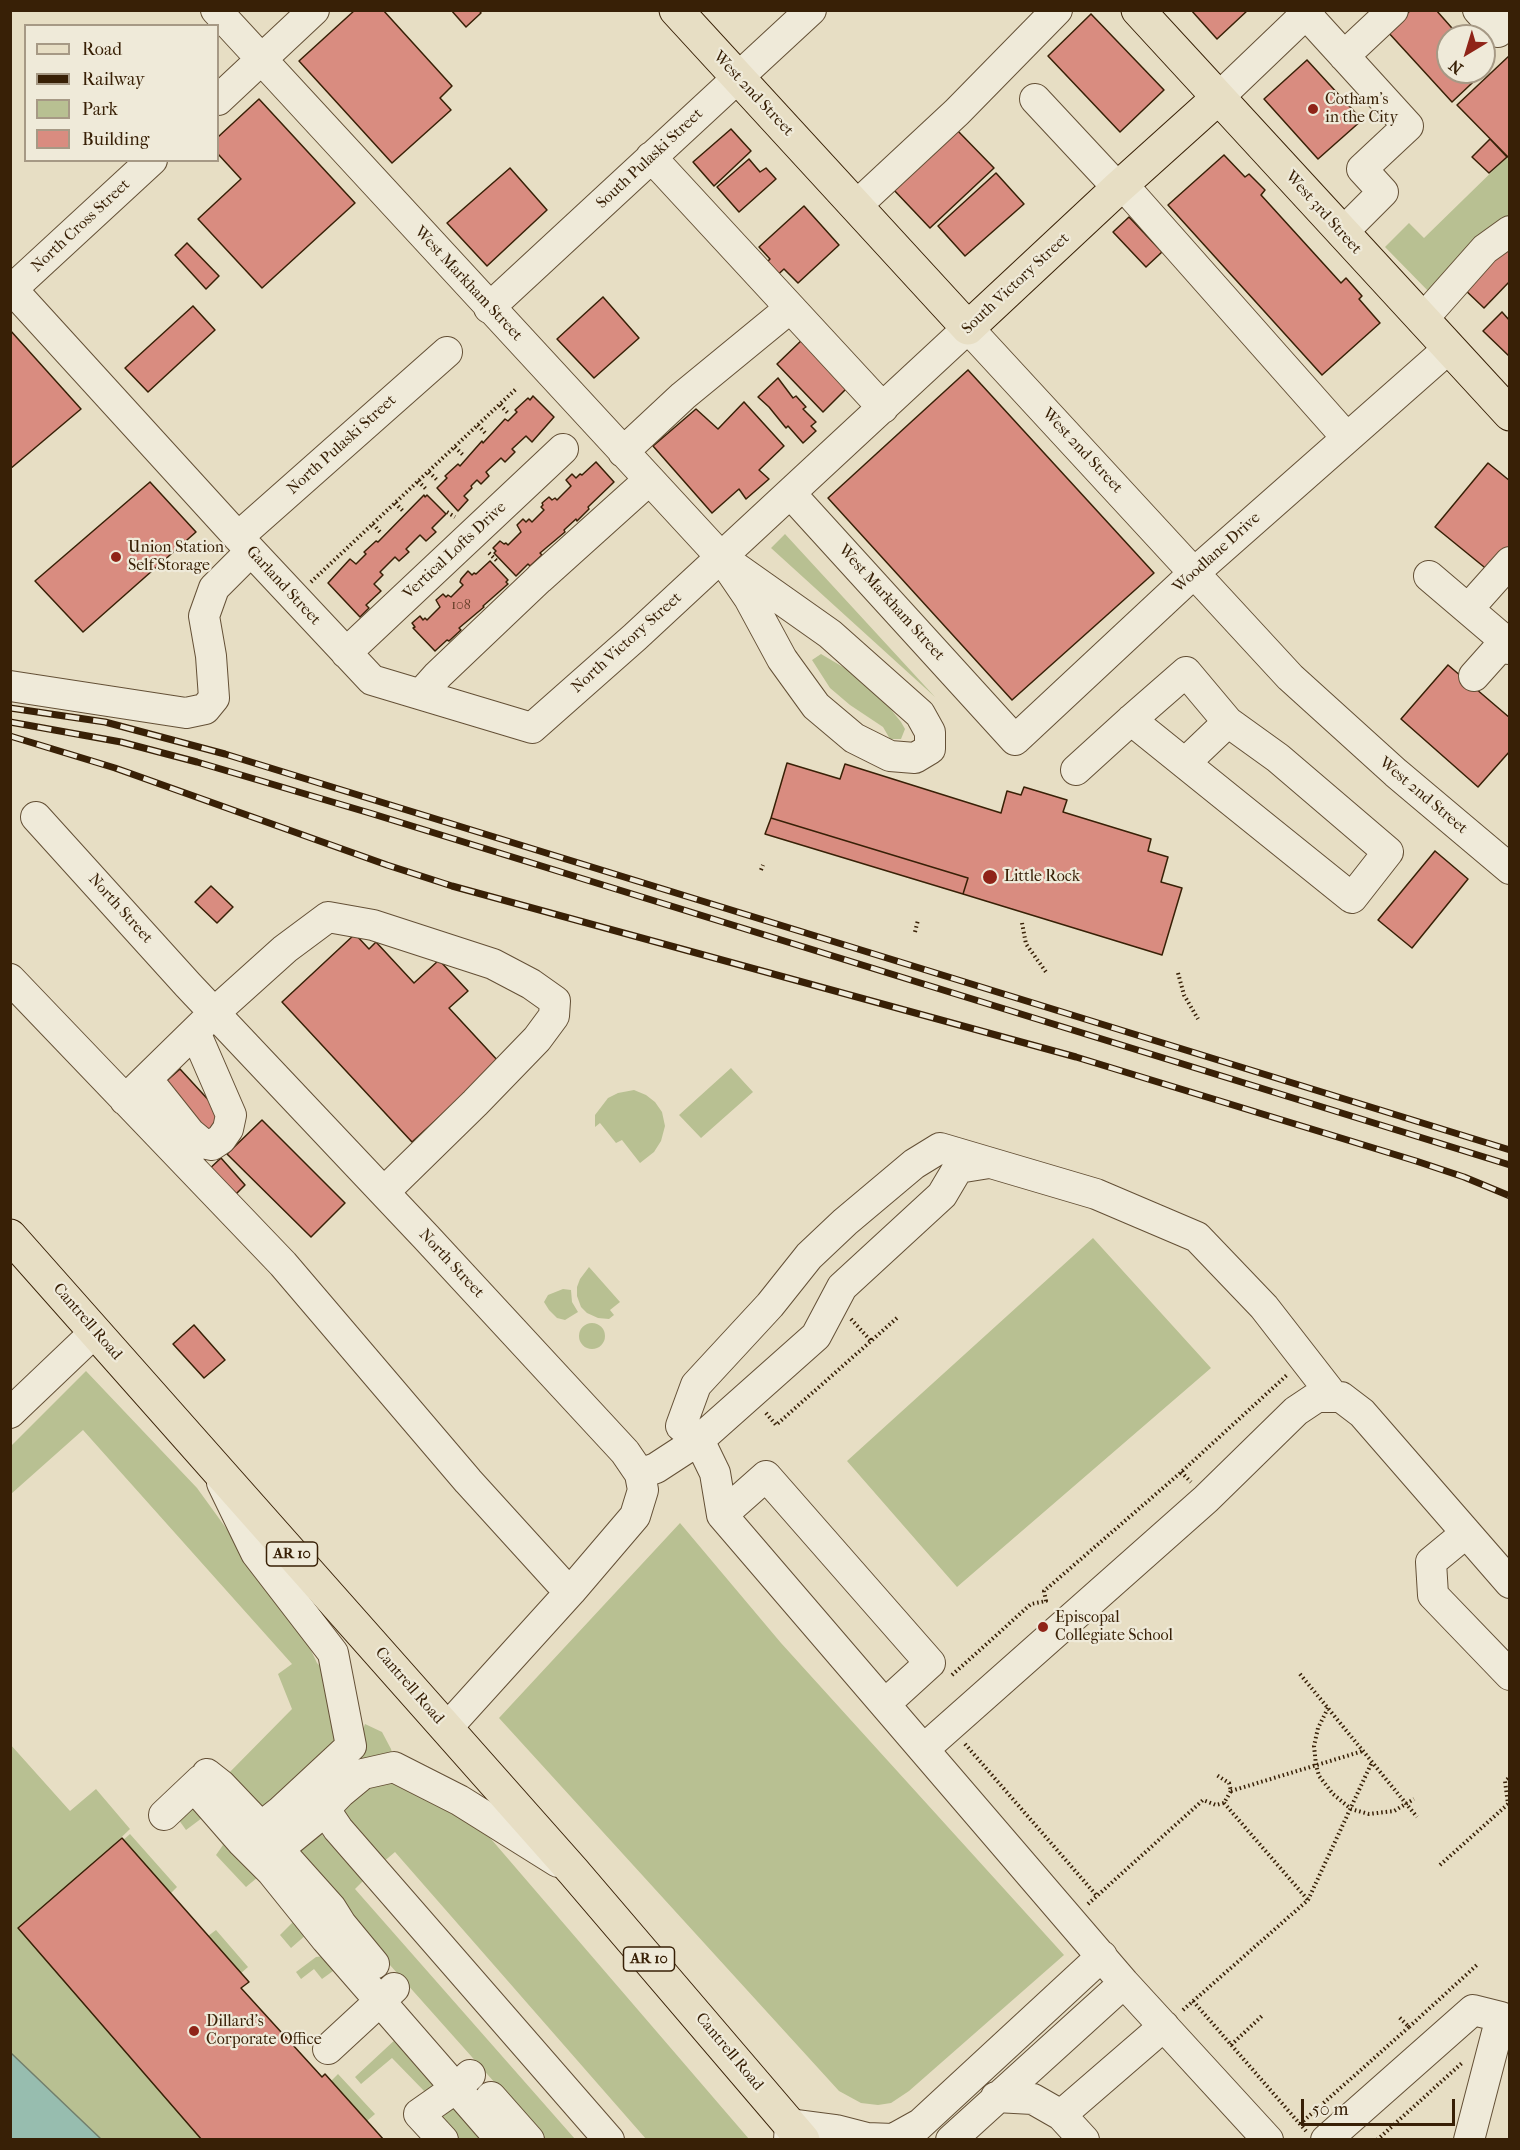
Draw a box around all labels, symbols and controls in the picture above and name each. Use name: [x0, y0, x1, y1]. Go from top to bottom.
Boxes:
legend: [24, 24, 219, 162]
north arrow: [1436, 24, 1496, 84]
text: Road: [82, 39, 122, 60]
street label: West 2nd Street: [709, 47, 797, 141]
text: N: [1445, 56, 1466, 78]
text: Railway: [82, 69, 145, 90]
place label: Cotham's in the City: [1325, 90, 1398, 128]
text: Park: [82, 99, 118, 120]
marker: Cotham's in the City: [1306, 102, 1320, 116]
street label: South Pulaski Street: [593, 105, 707, 213]
text: Building: [82, 129, 149, 150]
street label: West 3rd Street: [1281, 168, 1365, 258]
street label: North Cross Street: [28, 175, 134, 277]
street label: West Markham Street: [410, 223, 526, 345]
street label: South Victory Street: [958, 229, 1074, 339]
street label: North Pulaski Street: [284, 391, 400, 499]
street label: West 2nd Street: [1038, 404, 1126, 498]
street label: Vertical Lofts Drive: [399, 498, 511, 604]
street label: Woodlane Drive: [1169, 509, 1265, 597]
place label: Union Station Self Storage: [128, 538, 224, 576]
street label: West Markham Street: [834, 541, 948, 665]
street label: Garland Street: [242, 543, 324, 629]
marker: Union Station Self Storage: [109, 550, 123, 564]
street label: North Victory Street: [568, 588, 686, 698]
house number: 108: [451, 598, 471, 614]
street label: West 2nd Street: [1375, 753, 1471, 839]
place label: Little Rock: [1004, 867, 1080, 887]
marker: Little Rock: [981, 868, 999, 886]
street label: North Street: [84, 870, 156, 948]
street label: North Street: [414, 1226, 488, 1302]
street label: Cantrell Road: [48, 1280, 126, 1364]
road number: AR 10: [266, 1542, 318, 1566]
place label: Episcopal Collegiate School: [1055, 1608, 1173, 1646]
marker: Episcopal Collegiate School: [1036, 1620, 1050, 1634]
street label: Cantrell Road: [370, 1644, 448, 1728]
road number: AR 10: [624, 1947, 674, 1971]
street label: Cantrell Road: [691, 2009, 767, 2095]
place label: Dillard's Corporate Office: [206, 2012, 322, 2050]
marker: Dillard's Corporate Office: [187, 2024, 201, 2038]
scale bar: [1304, 2087, 1458, 2125]
text: 50 m: [1312, 2099, 1348, 2120]

